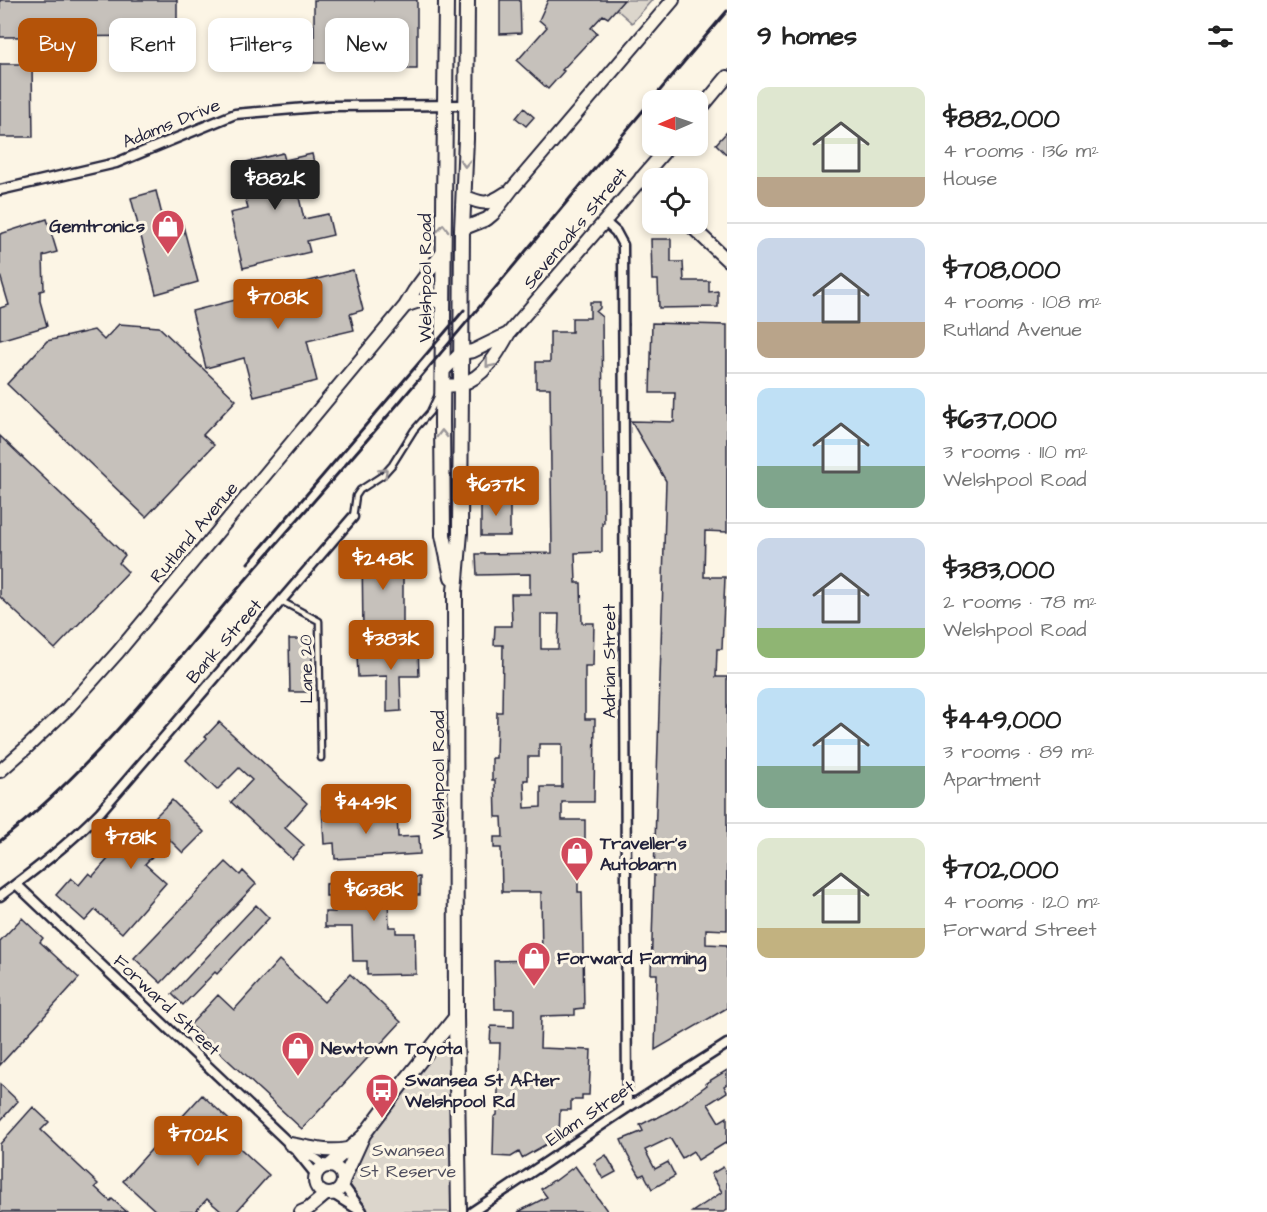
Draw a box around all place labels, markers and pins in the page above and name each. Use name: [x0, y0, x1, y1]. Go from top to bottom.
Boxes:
pin: $882K: [233, 160, 317, 211]
shop icon: Gemtronics: [150, 208, 186, 255]
place label: Gemtronics: [49, 214, 145, 239]
pin: $708K: [236, 279, 320, 330]
pin: $637K: [454, 466, 538, 517]
pin: $248K: [341, 540, 425, 591]
pin: $383K: [349, 620, 433, 671]
pin: $449K: [324, 784, 408, 835]
pin: $781K: [89, 819, 173, 870]
place label: Traveller's Autobarn: [599, 831, 687, 877]
shop icon: Traveller's Autobarn: [559, 835, 595, 882]
pin: $638K: [332, 871, 416, 922]
shop icon: Forward Farming: [516, 940, 552, 987]
place label: Forward Farming: [557, 946, 707, 972]
shop icon: Newtown Toyota: [280, 1030, 316, 1077]
place label: Newtown Toyota: [321, 1036, 463, 1062]
place label: Swansea St After Welshpool Rd: [404, 1068, 560, 1114]
bus stop icon: Swansea St After Welshpool Rd: [364, 1072, 400, 1119]
pin: $702K: [156, 1116, 240, 1167]

